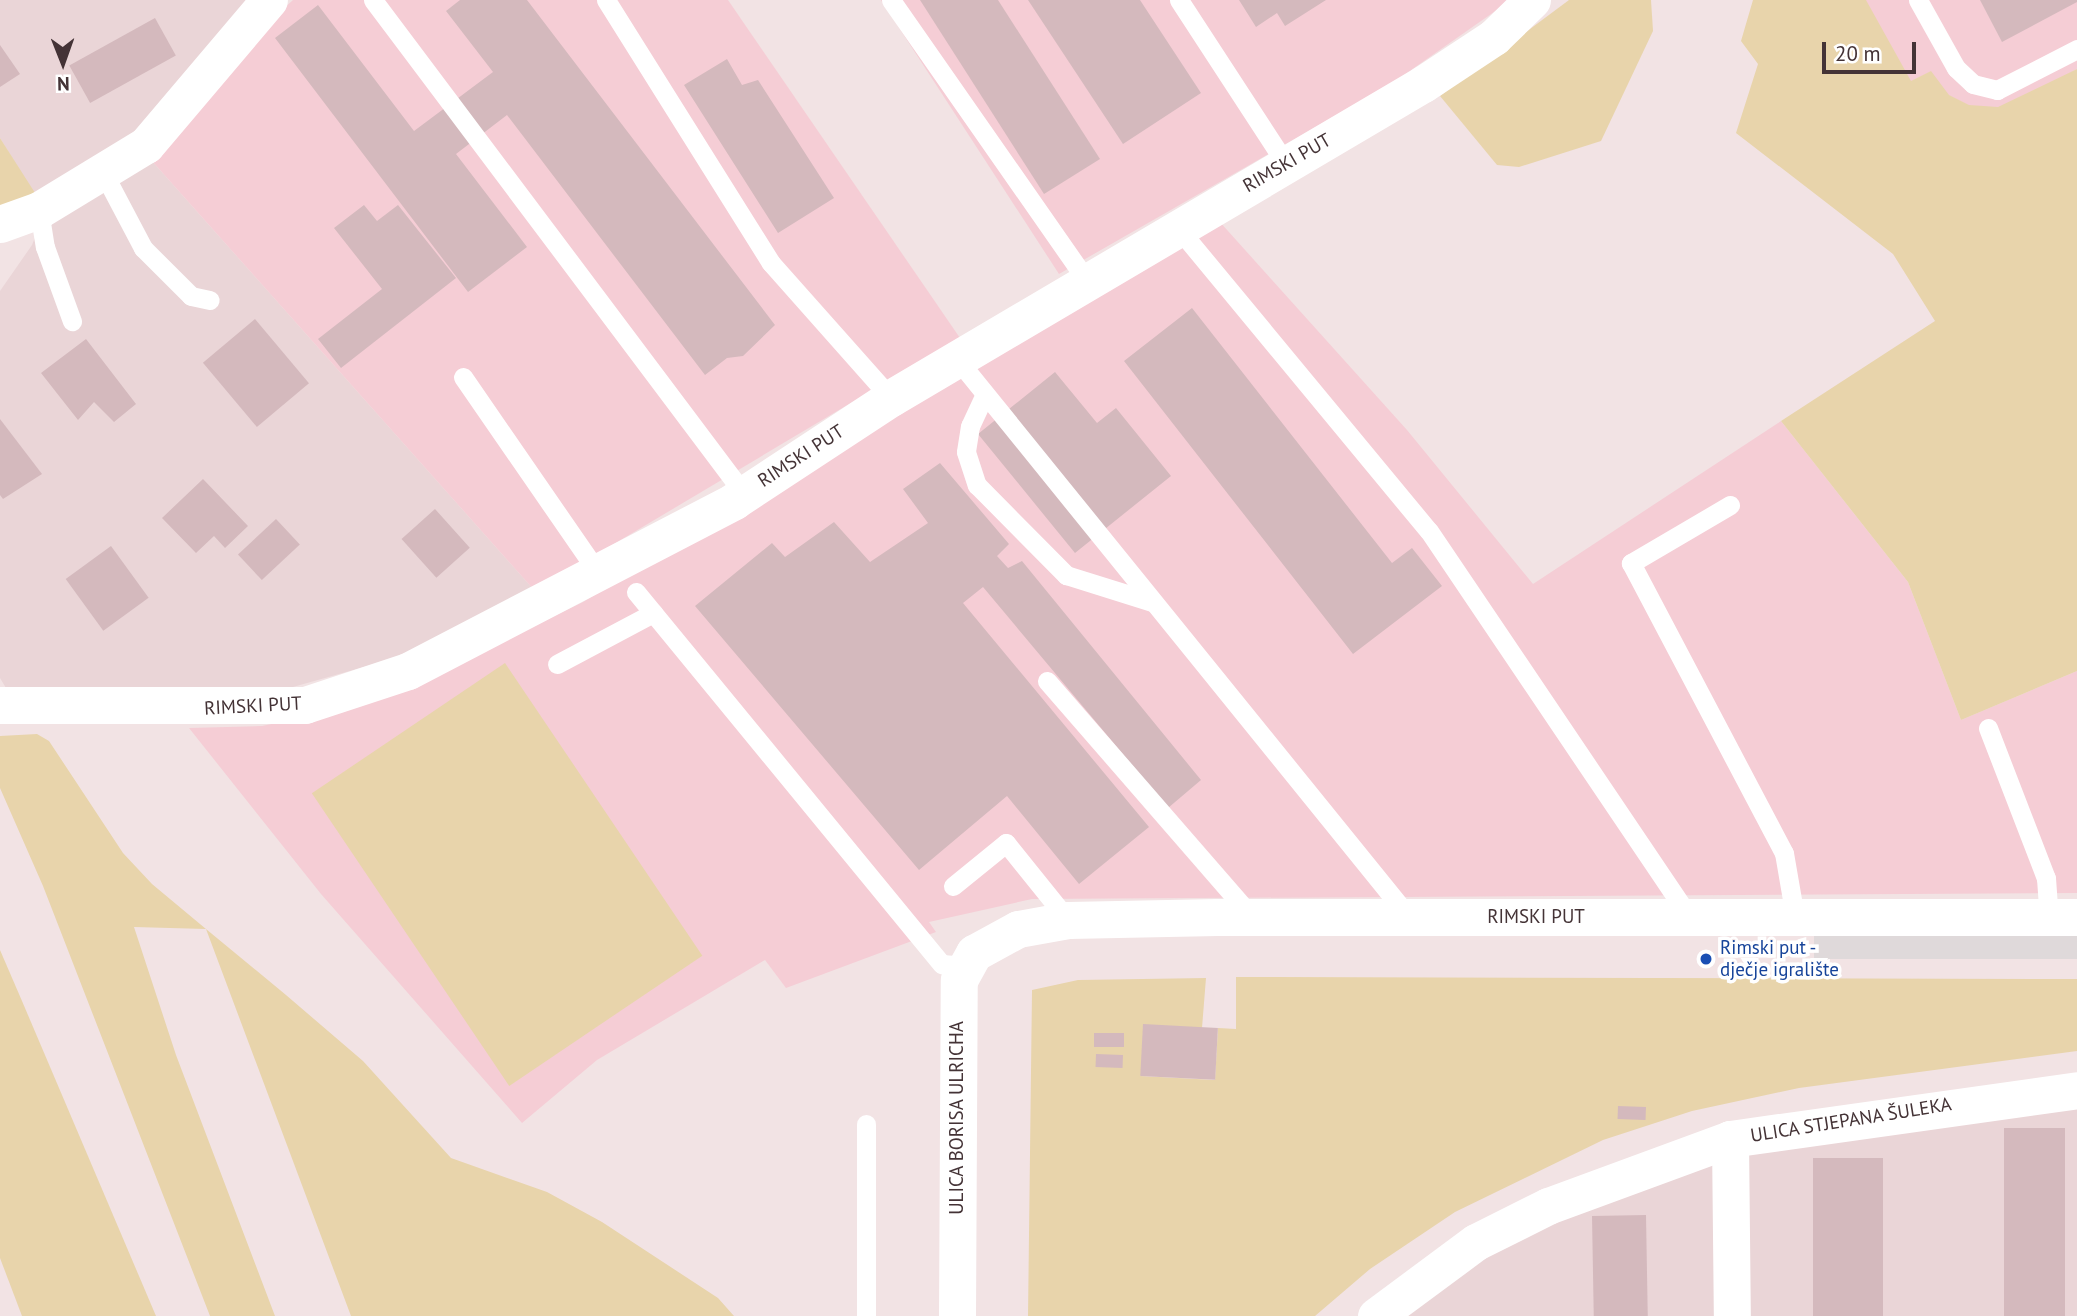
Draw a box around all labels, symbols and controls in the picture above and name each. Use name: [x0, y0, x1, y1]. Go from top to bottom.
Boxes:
north arrow: [28, 28, 98, 98]
scale bar: [1825, 28, 1920, 72]
text: 20 m: [1835, 40, 1881, 67]
text: N: [57, 72, 70, 96]
street label: RIMSKI PUT: [1239, 129, 1335, 197]
street label: RIMSKI PUT: [754, 420, 848, 492]
street label: RIMSKI PUT: [204, 692, 302, 720]
street label: RIMSKI PUT: [1487, 906, 1585, 928]
place label: Rimski put - dječje igralište: [1720, 937, 1839, 981]
marker: Rimski put - dječje igralište: [1698, 951, 1714, 967]
street label: ULICA BORISA ULRICHA: [946, 1020, 968, 1216]
street label: ULICA STJEPANA ŠULEKA: [1748, 1093, 1954, 1147]

